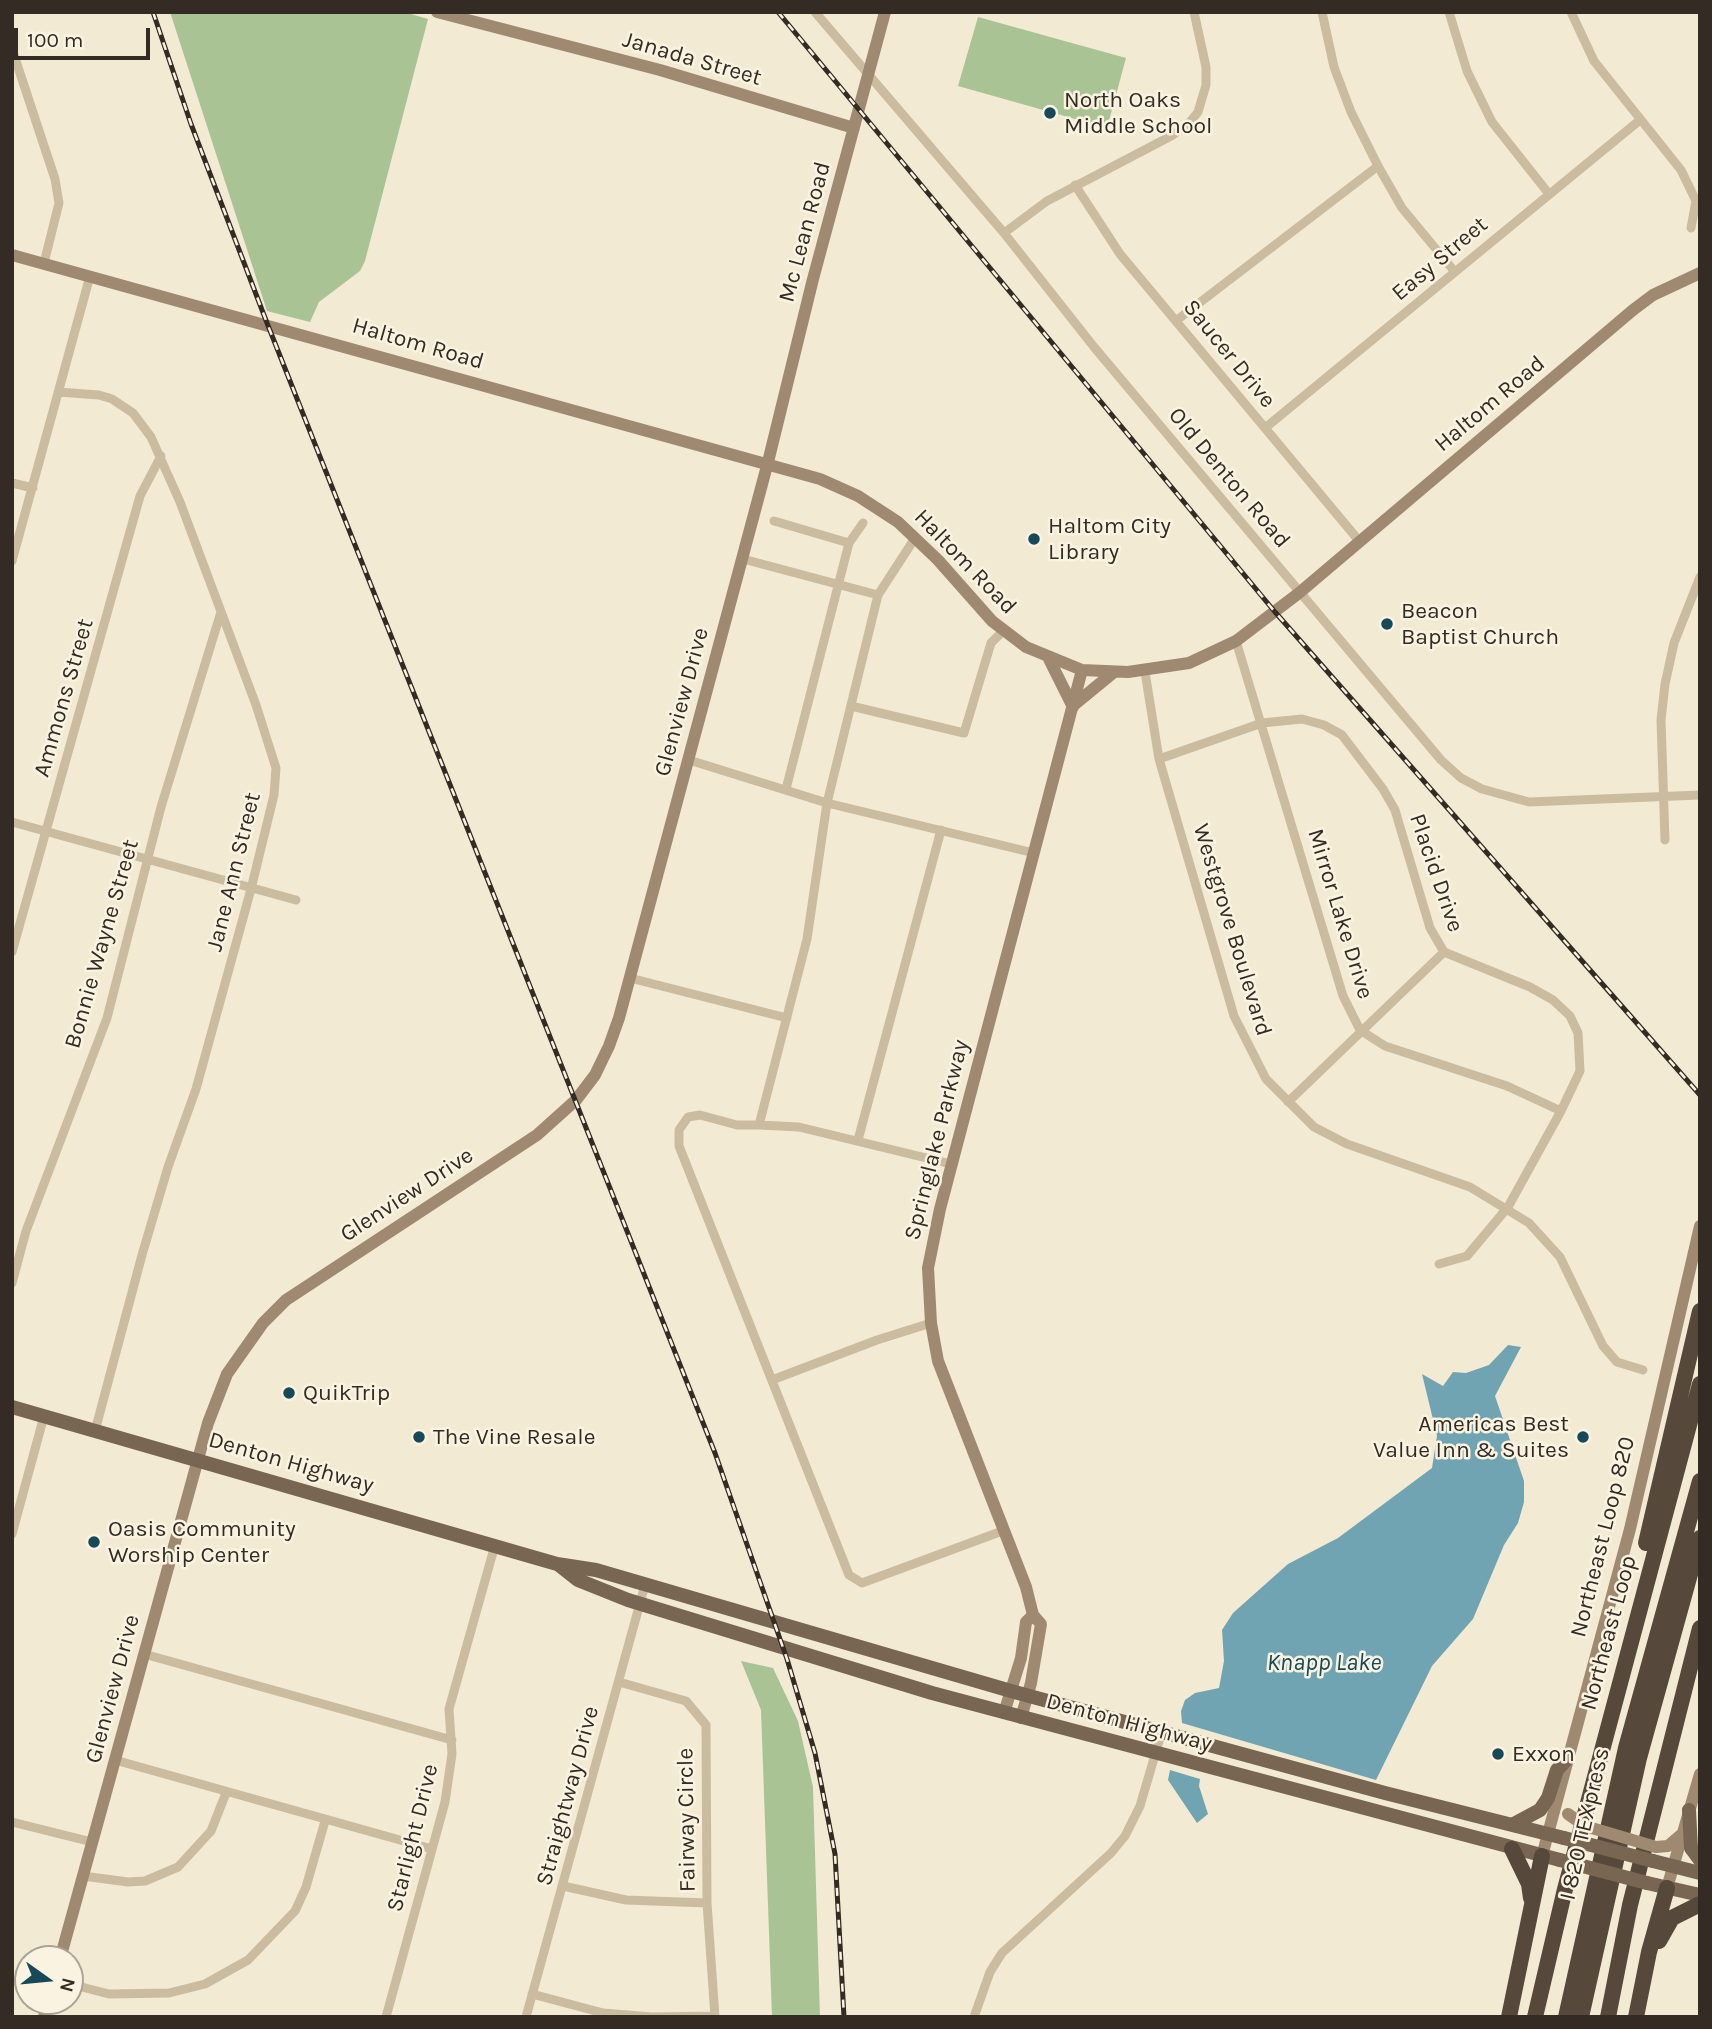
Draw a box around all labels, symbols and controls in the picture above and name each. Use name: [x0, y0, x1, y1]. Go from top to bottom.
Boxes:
scale bar: [18, 14, 154, 58]
street label: Janada Street: [619, 26, 765, 92]
text: 100 m: [27, 28, 84, 52]
place label: North Oaks Middle School: [1064, 86, 1213, 140]
marker: North Oaks Middle School: [1042, 105, 1058, 121]
street label: Mc Lean Road: [773, 159, 837, 305]
street label: Easy Street: [1387, 211, 1493, 307]
street label: Saucer Drive: [1177, 294, 1281, 414]
street label: Haltom Road: [349, 312, 487, 376]
street label: Haltom Road: [1429, 350, 1551, 458]
street label: Old Denton Road: [1162, 402, 1296, 554]
street label: Haltom Road: [908, 504, 1022, 620]
place label: Haltom City Library: [1048, 512, 1171, 566]
marker: Haltom City Library: [1026, 531, 1042, 547]
place label: Beacon Baptist Church: [1401, 597, 1559, 651]
street label: Ammons Street: [28, 616, 100, 780]
marker: Beacon Baptist Church: [1379, 616, 1395, 632]
street label: Glenview Drive: [649, 625, 715, 779]
street label: Jane Ann Street: [201, 790, 267, 954]
street label: Placid Drive: [1403, 810, 1469, 936]
street label: Westgrove Boulevard: [1187, 821, 1277, 1039]
street label: Mirror Lake Drive: [1301, 825, 1379, 1003]
street label: Bonnie Wayne Street: [59, 836, 145, 1052]
street label: Springlake Parkway: [899, 1037, 975, 1243]
street label: Glenview Drive: [335, 1142, 479, 1248]
place label: QuikTrip: [303, 1379, 390, 1407]
marker: QuikTrip: [281, 1385, 297, 1401]
place label: Americas Best Value Inn & Suites: [1373, 1410, 1569, 1464]
place label: The Vine Resale: [433, 1423, 596, 1451]
street label: Denton Highway: [205, 1426, 377, 1500]
marker: The Vine Resale: [411, 1429, 427, 1445]
marker: Americas Best Value Inn & Suites: [1575, 1429, 1591, 1445]
street label: Northeast Loop 820: [1565, 1434, 1641, 1640]
place label: Oasis Community Worship Center: [108, 1515, 296, 1569]
marker: Oasis Community Worship Center: [86, 1534, 102, 1550]
street label: Northeast Loop: [1575, 1553, 1643, 1713]
street label: Glenview Drive: [80, 1612, 146, 1766]
water label: Knapp Lake: [1267, 1649, 1381, 1677]
street label: Denton Highway: [1043, 1688, 1215, 1758]
street label: Straightway Drive: [531, 1703, 605, 1889]
place label: Exxon: [1512, 1740, 1575, 1768]
street label: I 820 TEXpress: [1554, 1745, 1616, 1903]
marker: Exxon: [1490, 1746, 1506, 1762]
street label: Fairway Circle: [672, 1748, 702, 1892]
street label: Starlight Drive: [381, 1761, 445, 1915]
north arrow: [14, 1945, 84, 2015]
text: N: [55, 1975, 80, 1994]

